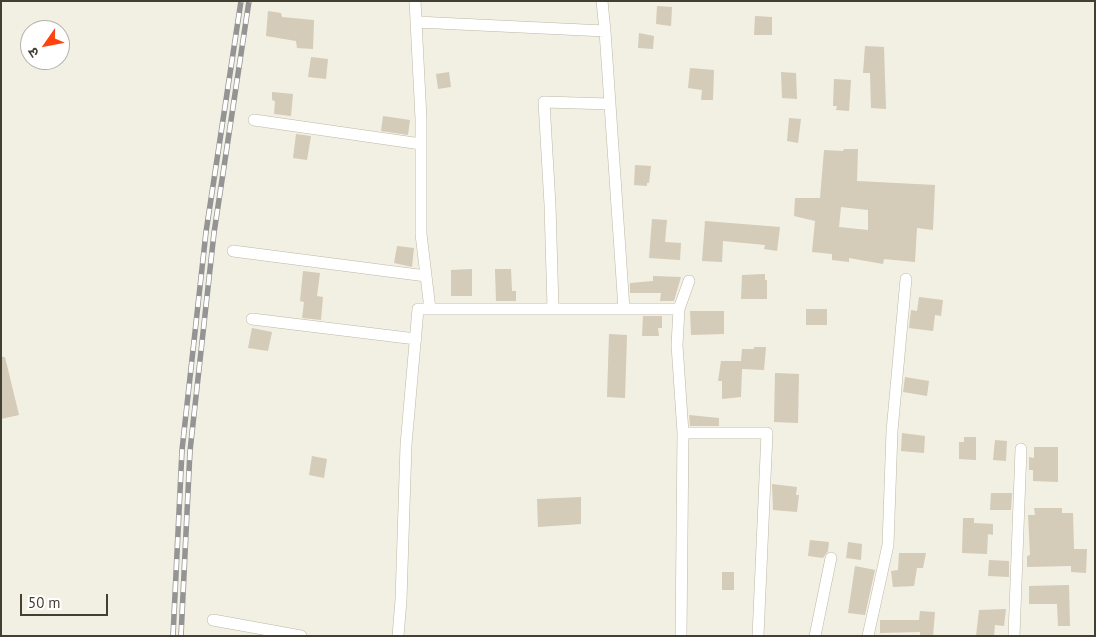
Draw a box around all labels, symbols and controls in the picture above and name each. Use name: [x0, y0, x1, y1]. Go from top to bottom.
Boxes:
north arrow: [20, 20, 70, 70]
text: उ: [23, 44, 43, 61]
scale bar: [22, 584, 110, 616]
text: 50 m: [28, 593, 61, 612]

